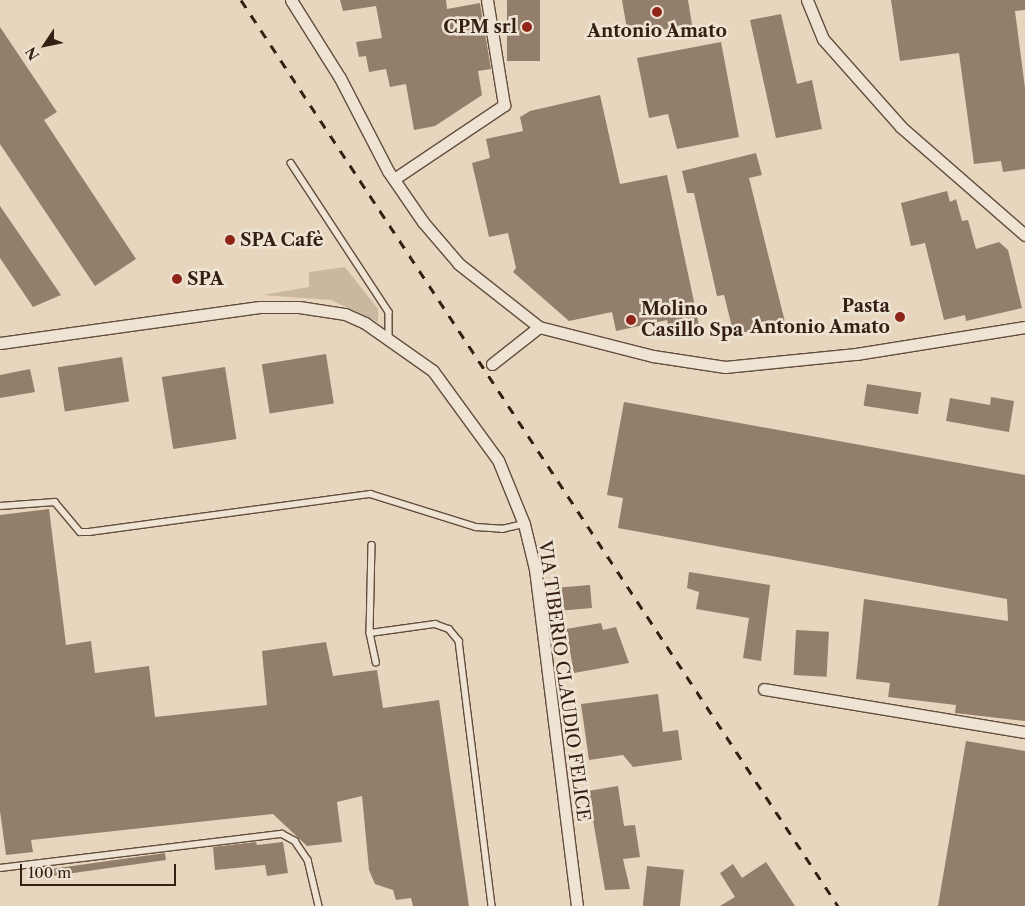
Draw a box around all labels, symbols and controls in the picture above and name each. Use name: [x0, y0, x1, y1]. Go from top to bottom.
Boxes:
marker: Antonio Amato: [651, 6, 663, 18]
place label: CPM srl: [443, 16, 517, 38]
north arrow: [20, 20, 70, 70]
place label: Antonio Amato: [587, 20, 727, 42]
marker: CPM srl: [521, 21, 533, 33]
text: N: [22, 43, 43, 63]
place label: SPA Cafè: [240, 229, 324, 251]
marker: SPA Cafè: [224, 234, 236, 246]
place label: SPA: [187, 268, 224, 290]
marker: SPA: [171, 273, 183, 285]
place label: Pasta Antonio Amato: [749, 296, 890, 338]
place label: Molino Casillo Spa: [641, 299, 743, 342]
marker: Pasta Antonio Amato: [894, 311, 906, 323]
marker: Molino Casillo Spa: [625, 314, 637, 326]
street label: VIA TIBERIO CLAUDIO FELICE: [534, 539, 594, 823]
scale bar: [22, 854, 179, 886]
text: 100 m: [28, 863, 71, 882]

